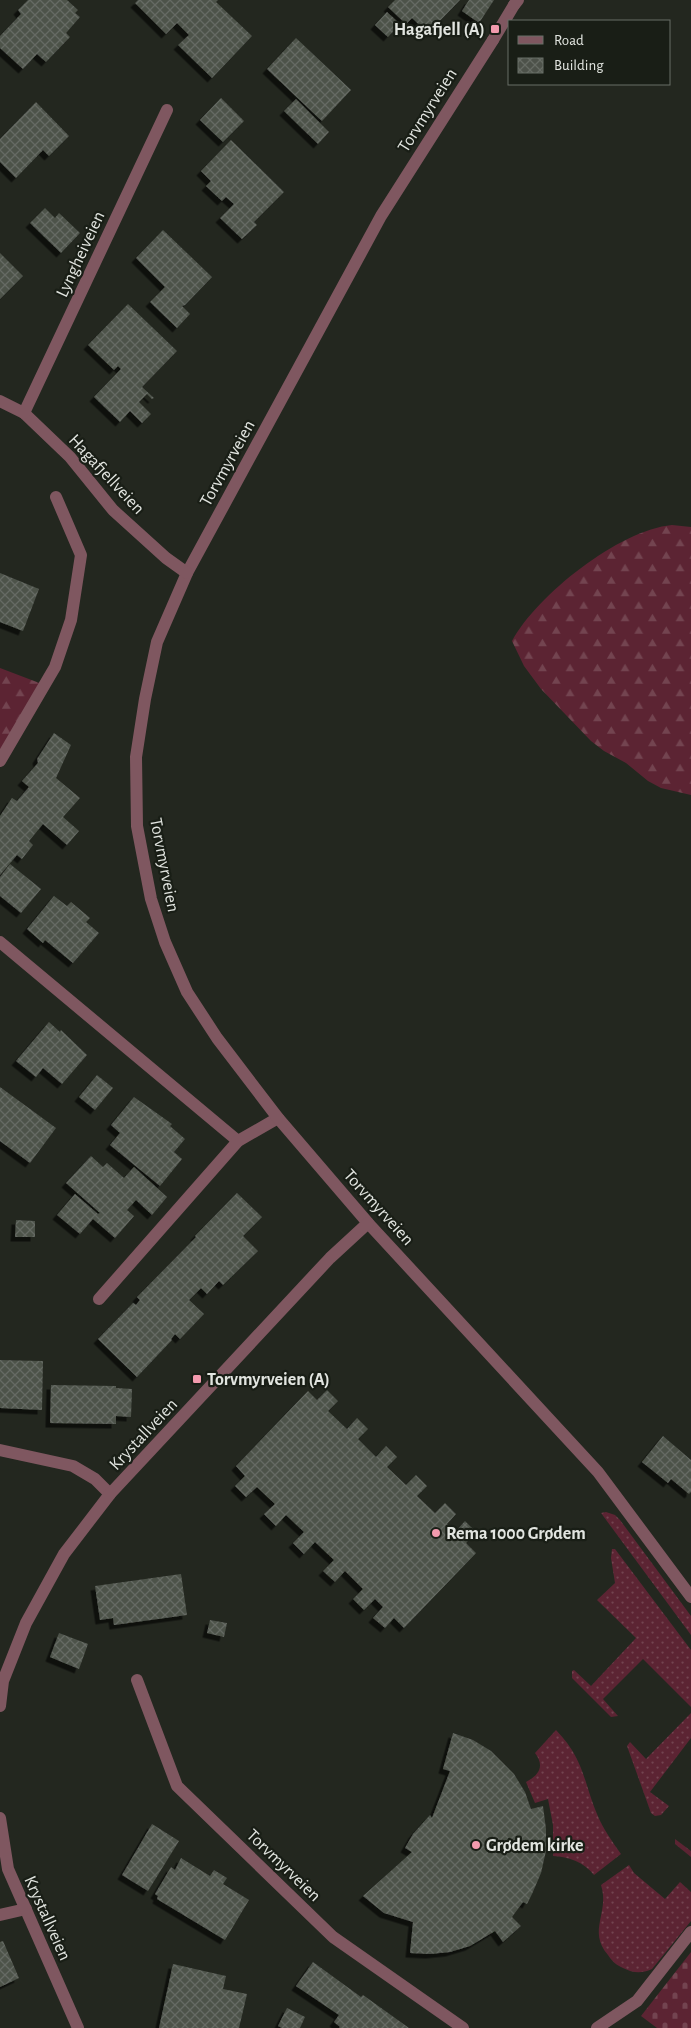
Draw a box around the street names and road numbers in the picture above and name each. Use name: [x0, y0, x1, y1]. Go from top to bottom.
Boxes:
street label: Torvmyrveien: [395, 65, 461, 156]
street label: Lyngheiveien: [53, 209, 109, 300]
street label: Torvmyrveien: [197, 417, 259, 510]
street label: Hagafjellveien: [65, 431, 148, 518]
street label: Torvmyrveien: [146, 817, 182, 914]
street label: Torvmyrveien: [340, 1166, 417, 1249]
street label: Krystallveien: [106, 1395, 181, 1474]
street label: Torvmyrveien: [243, 1826, 324, 1905]
street label: Krystallveien: [20, 1873, 74, 1963]

